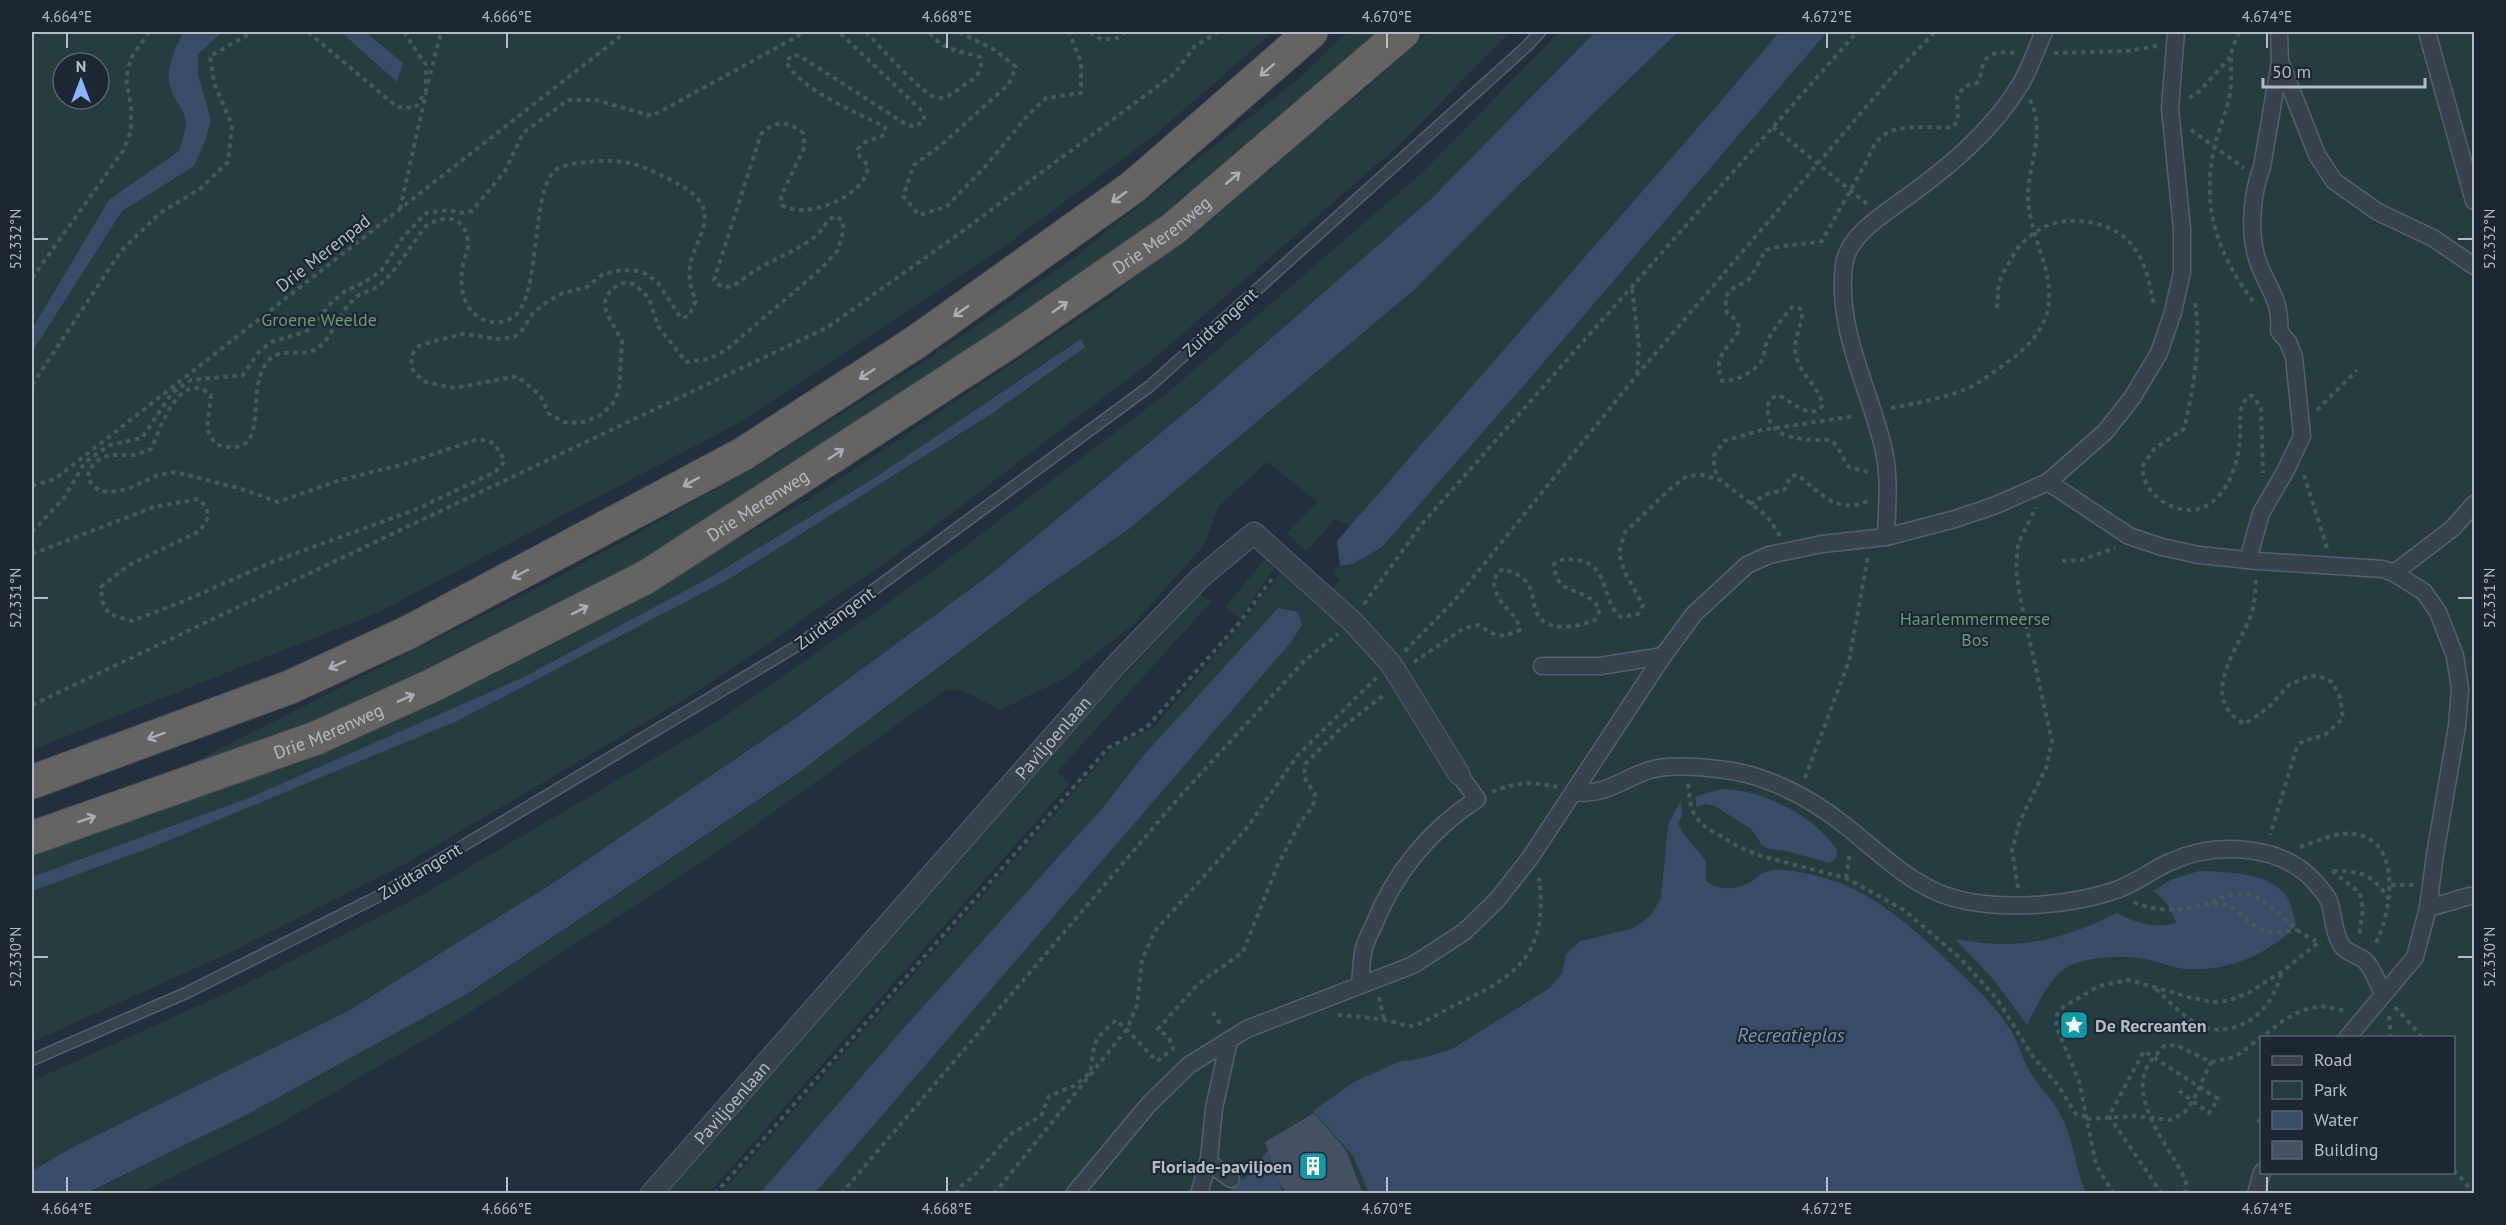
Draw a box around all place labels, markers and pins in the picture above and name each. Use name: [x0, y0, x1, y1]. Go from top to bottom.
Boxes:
place icon: De Recreanten: [2058, 1009, 2090, 1041]
place label: De Recreanten: [2095, 1014, 2207, 1037]
building icon: Floriade-paviljoen: [1297, 1150, 1329, 1182]
place label: Floriade-paviljoen: [1152, 1155, 1292, 1178]

